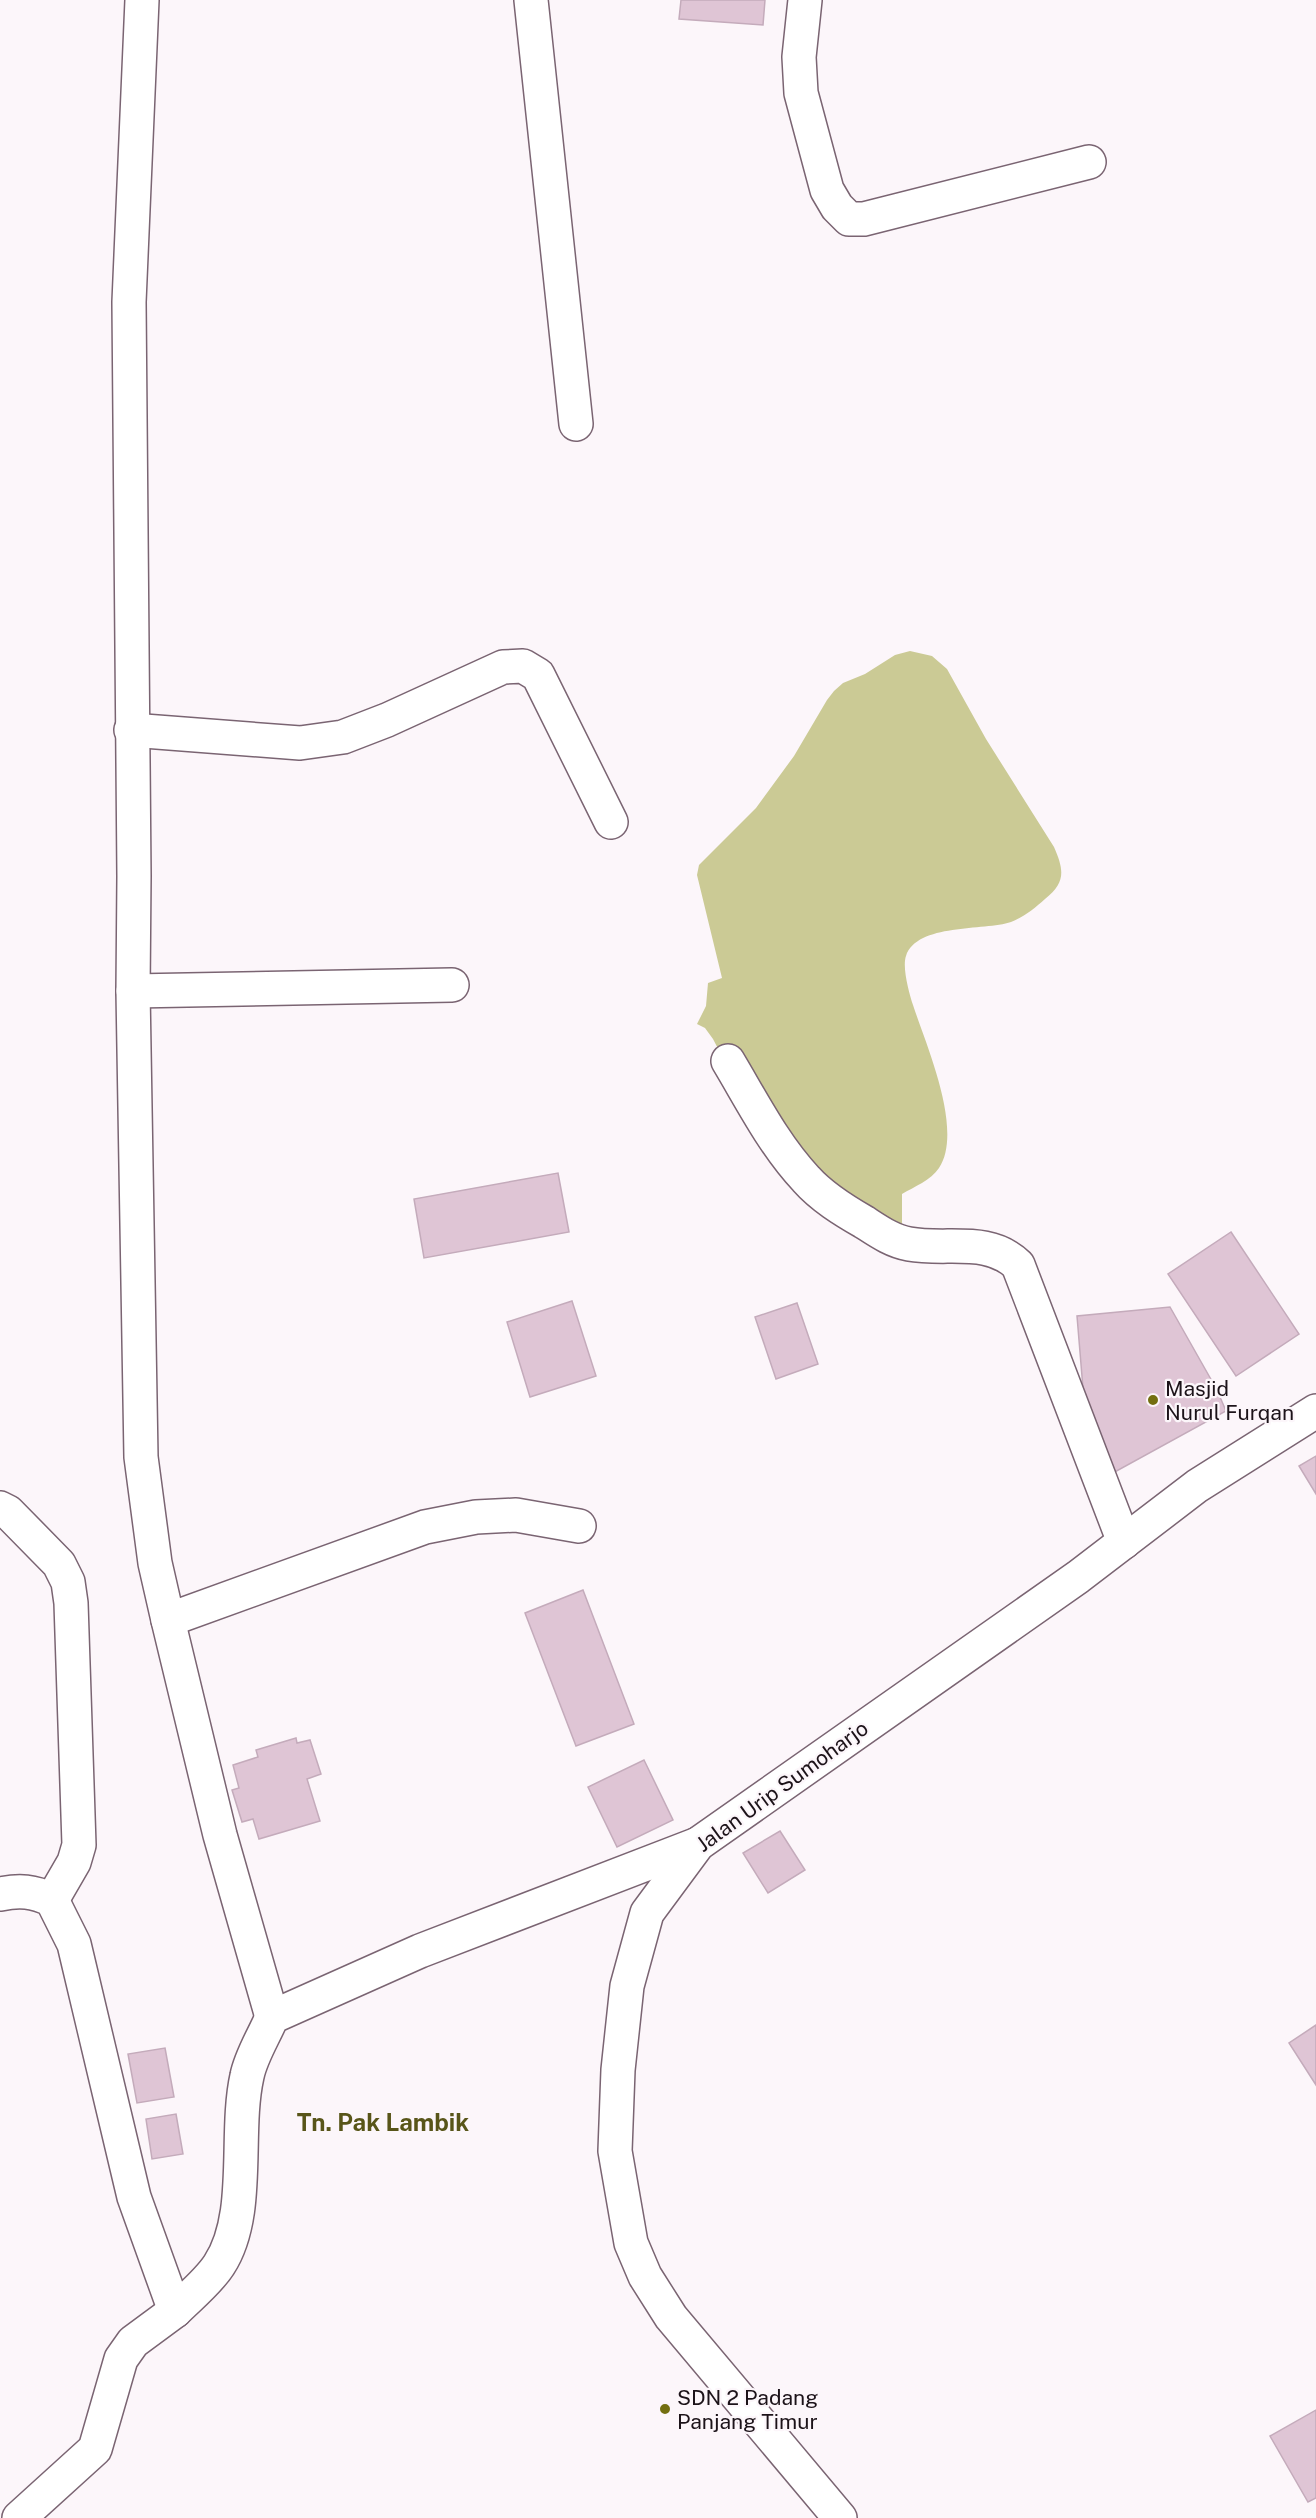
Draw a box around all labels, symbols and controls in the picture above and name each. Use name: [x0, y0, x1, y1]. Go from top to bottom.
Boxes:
place label: Masjid Nurul Furqan: [1165, 1376, 1294, 1425]
marker: Masjid Nurul Furqan: [1146, 1393, 1160, 1407]
street label: Jalan Urip Sumoharjo: [691, 1715, 873, 1857]
district label: Tn. Pak Lambik: [297, 2108, 469, 2136]
place label: SDN 2 Padang Panjang Timur: [677, 2385, 818, 2434]
marker: SDN 2 Padang Panjang Timur: [658, 2402, 672, 2416]

